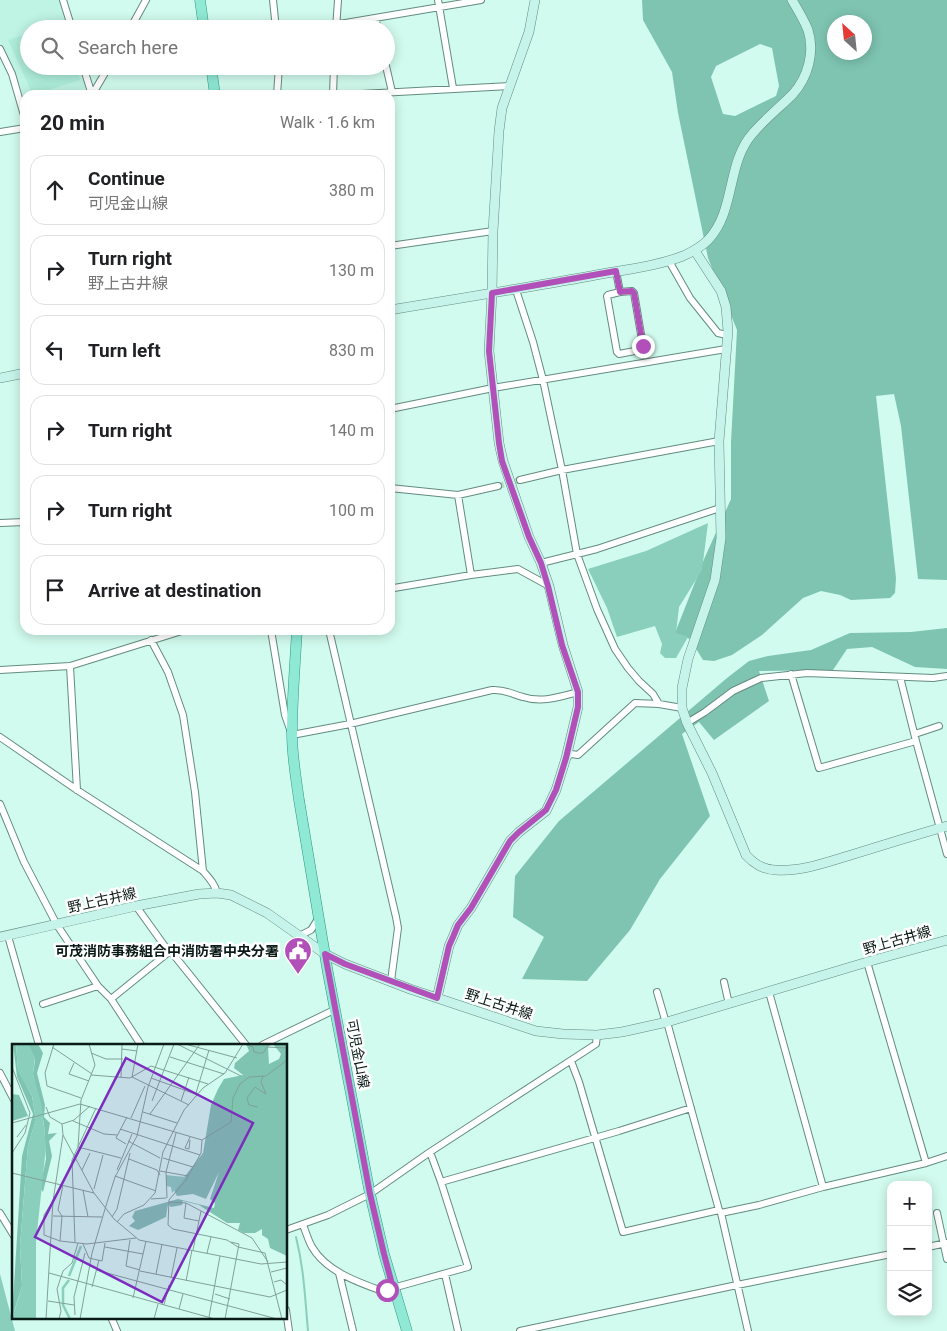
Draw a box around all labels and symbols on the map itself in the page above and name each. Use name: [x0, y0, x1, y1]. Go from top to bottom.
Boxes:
north arrow: [827, 15, 872, 60]
route end: [632, 335, 655, 358]
street label: 野上古井線: [66, 884, 138, 916]
street label: 野上古井線: [861, 923, 933, 957]
public building icon: 可茂消防事務組合中消防署中央分署: [283, 936, 313, 975]
place label: 可茂消防事務組合中消防署中央分署: [55, 943, 279, 959]
street label: 野上古井線: [463, 986, 535, 1022]
street label: 可児金山線: [343, 1018, 373, 1090]
inset map: [12, 1044, 288, 1318]
route start: [376, 1279, 399, 1302]

